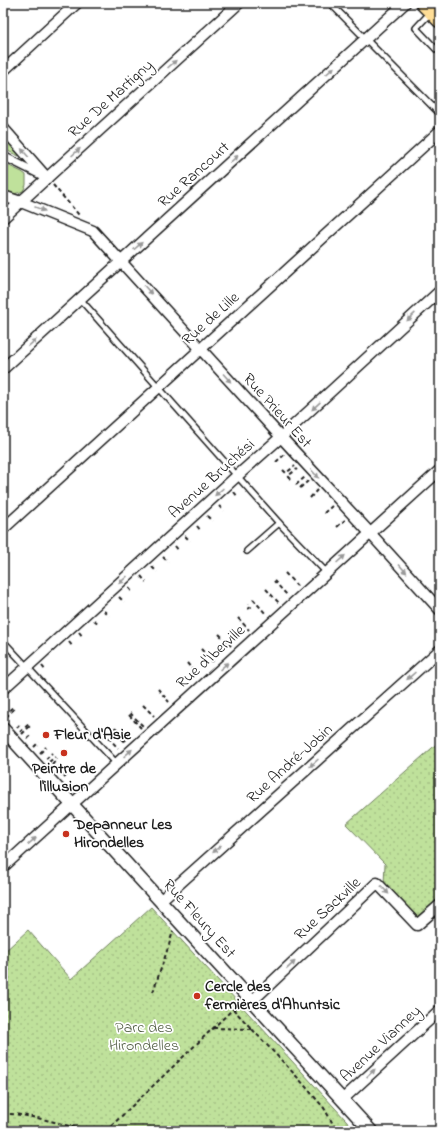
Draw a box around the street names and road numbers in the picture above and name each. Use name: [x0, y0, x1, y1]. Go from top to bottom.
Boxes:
street label: Rue De Martigny: [63, 54, 159, 144]
street label: Rue Rancourt: [153, 136, 236, 214]
street label: Rue de Lille: [177, 286, 246, 352]
street label: Rue Prieur Est: [237, 368, 318, 454]
street label: Avenue Bruchési: [163, 433, 261, 525]
street label: Rue d'Iberville: [171, 619, 251, 695]
street label: Rue André-Jobin: [242, 719, 339, 809]
street label: Rue Sackville: [289, 871, 367, 946]
street label: Rue Fleury Est: [157, 874, 242, 964]
street label: Avenue Vianney: [335, 1000, 427, 1088]

